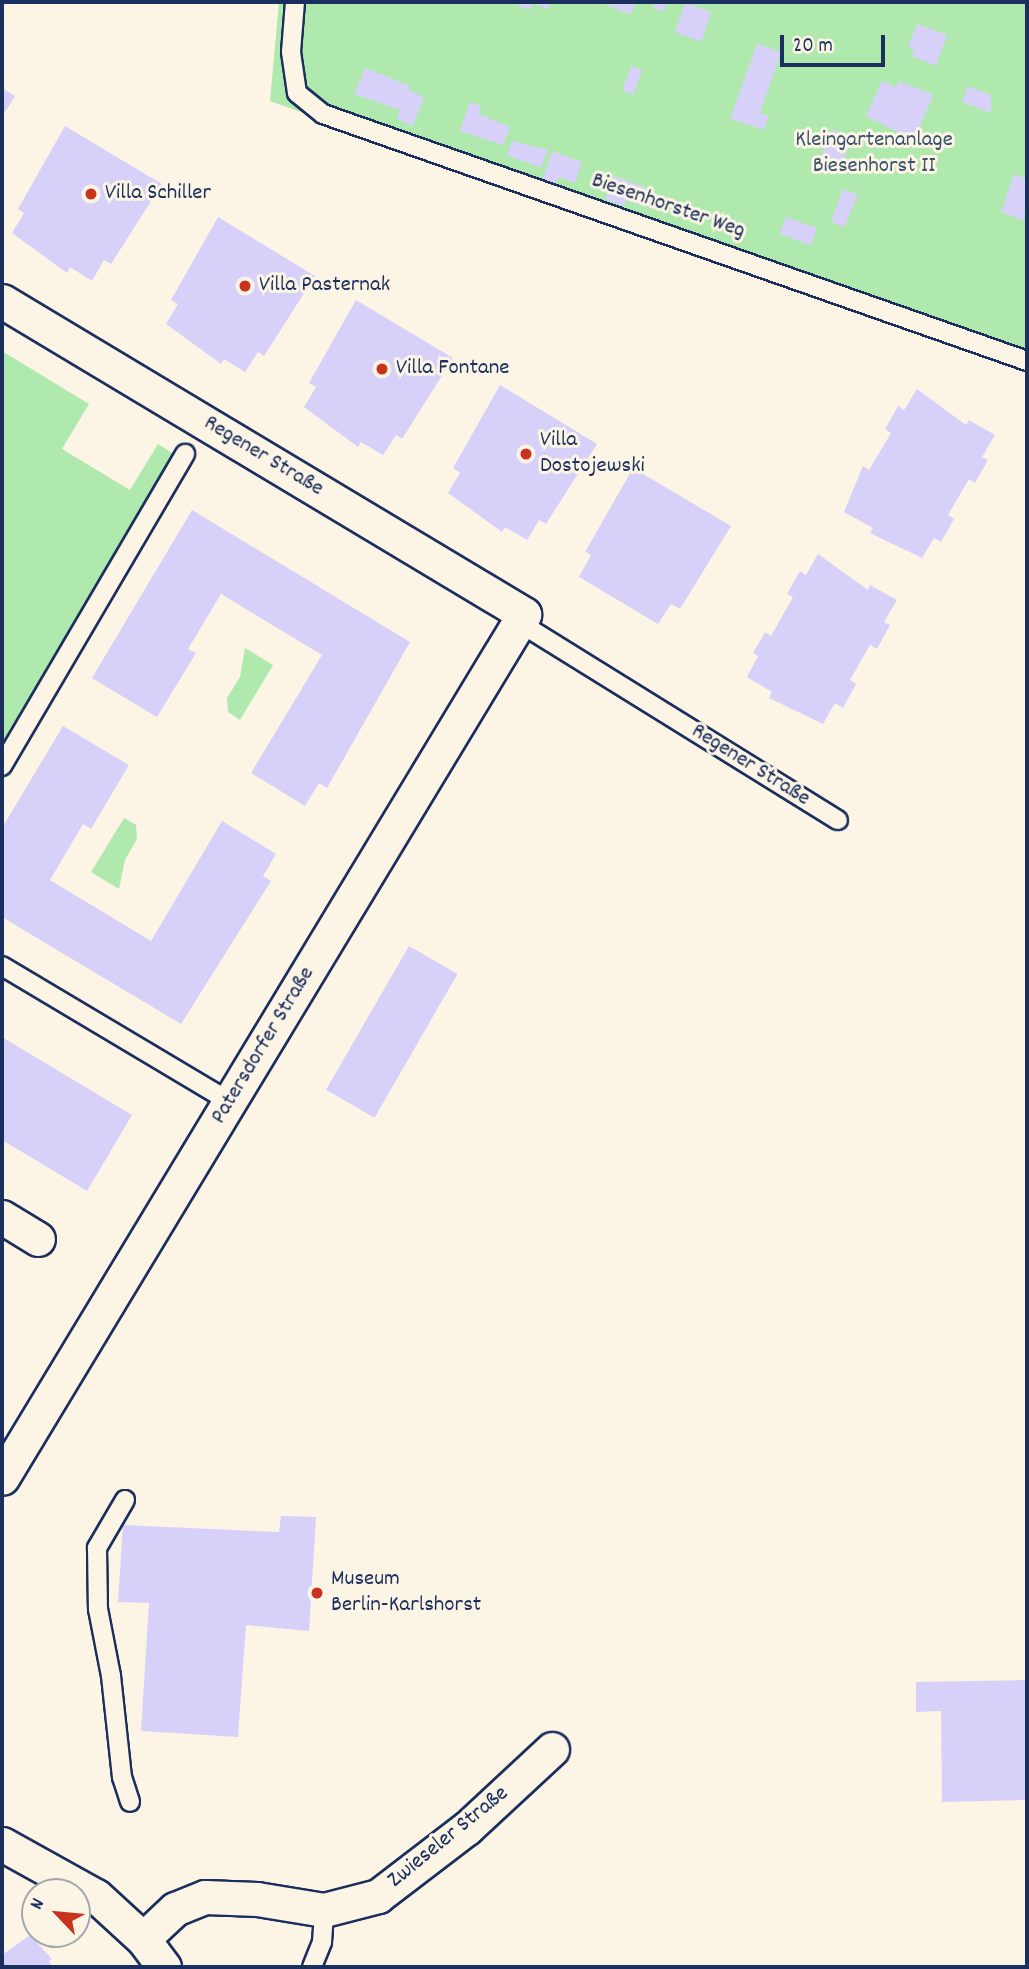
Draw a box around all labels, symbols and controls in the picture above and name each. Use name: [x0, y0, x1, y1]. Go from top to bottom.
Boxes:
scale bar: [784, 21, 889, 65]
text: 20 m: [793, 32, 833, 62]
park label: Kleingartenanlage Biesenhorst II: [795, 127, 953, 181]
street label: Biesenhorster Weg: [588, 168, 748, 246]
place label: Villa Schiller: [105, 180, 211, 208]
marker: Villa Schiller: [83, 186, 99, 202]
place label: Villa Pasternak: [259, 272, 390, 300]
marker: Villa Pasternak: [237, 278, 253, 294]
place label: Villa Fontane: [396, 355, 509, 383]
marker: Villa Fontane: [374, 361, 390, 377]
street label: Regener Straße: [198, 410, 328, 504]
place label: Villa Dostojewski: [540, 427, 645, 481]
marker: Villa Dostojewski: [518, 446, 534, 462]
street label: Regener Straße: [685, 719, 815, 813]
street label: Patersdorfer Straße: [206, 962, 322, 1130]
place label: Museum Berlin-Karlshorst: [331, 1566, 481, 1620]
marker: Museum Berlin-Karlshorst: [309, 1585, 325, 1601]
street label: Zwieseler Straße: [383, 1781, 515, 1895]
north arrow: [21, 1878, 91, 1948]
text: N: [24, 1894, 53, 1915]

